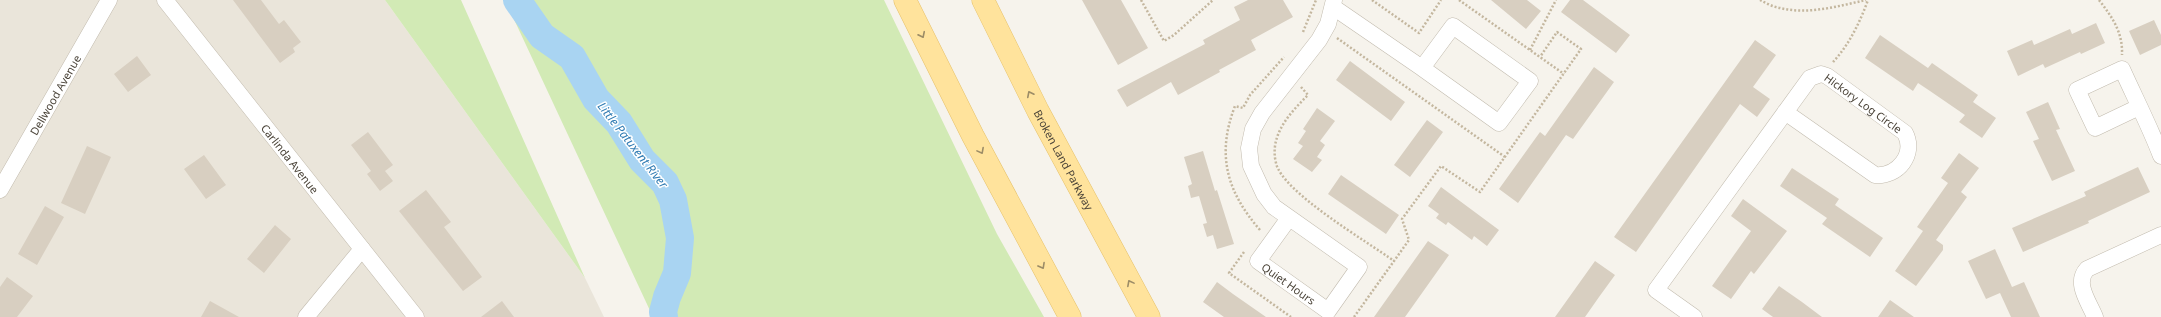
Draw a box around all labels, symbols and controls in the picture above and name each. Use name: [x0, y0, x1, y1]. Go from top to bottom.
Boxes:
one-way arrow: [918, 31, 925, 38]
street label: Dellwood Avenue: [26, 52, 84, 137]
street label: Hickory Log Circle: [1822, 69, 1905, 136]
one-way arrow: [1027, 91, 1035, 98]
water label: Little Patuxent River: [594, 98, 673, 193]
street label: Broken Land Parkway: [1031, 107, 1097, 213]
street label: Carlinda Avenue: [258, 121, 323, 196]
one-way arrow: [976, 147, 984, 154]
street label: Quiet Hours: [1259, 259, 1319, 307]
one-way arrow: [1038, 262, 1045, 269]
one-way arrow: [1127, 280, 1135, 287]

